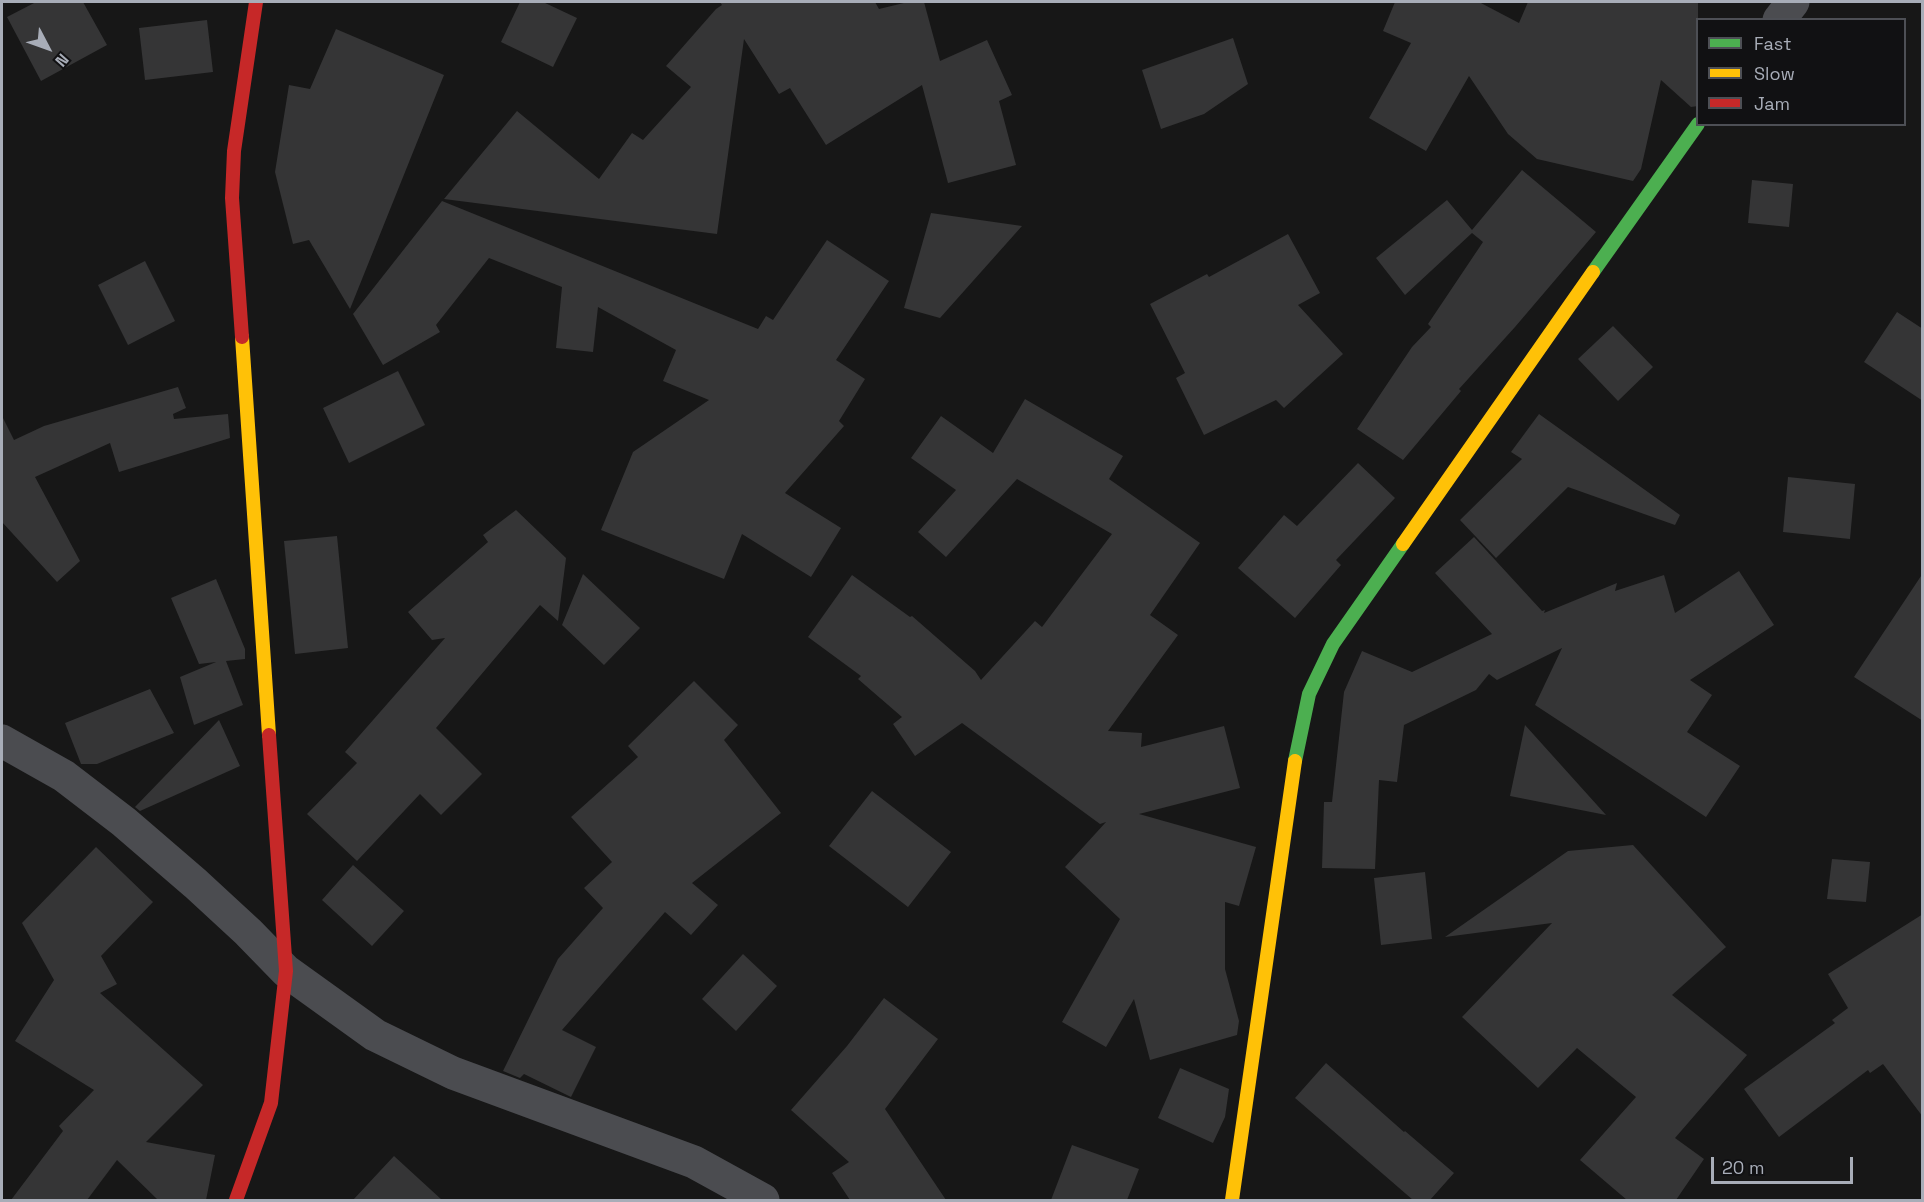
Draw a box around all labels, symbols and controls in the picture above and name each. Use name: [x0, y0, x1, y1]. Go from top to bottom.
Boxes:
north arrow: [18, 18, 78, 78]
legend: [1696, 18, 1906, 126]
text: Fast: [1754, 32, 1791, 55]
text: N: [51, 49, 73, 71]
text: Slow: [1754, 62, 1795, 85]
text: Jam: [1754, 92, 1790, 115]
scale bar: [1714, 1145, 1856, 1183]
text: 20 m: [1722, 1156, 1765, 1179]

